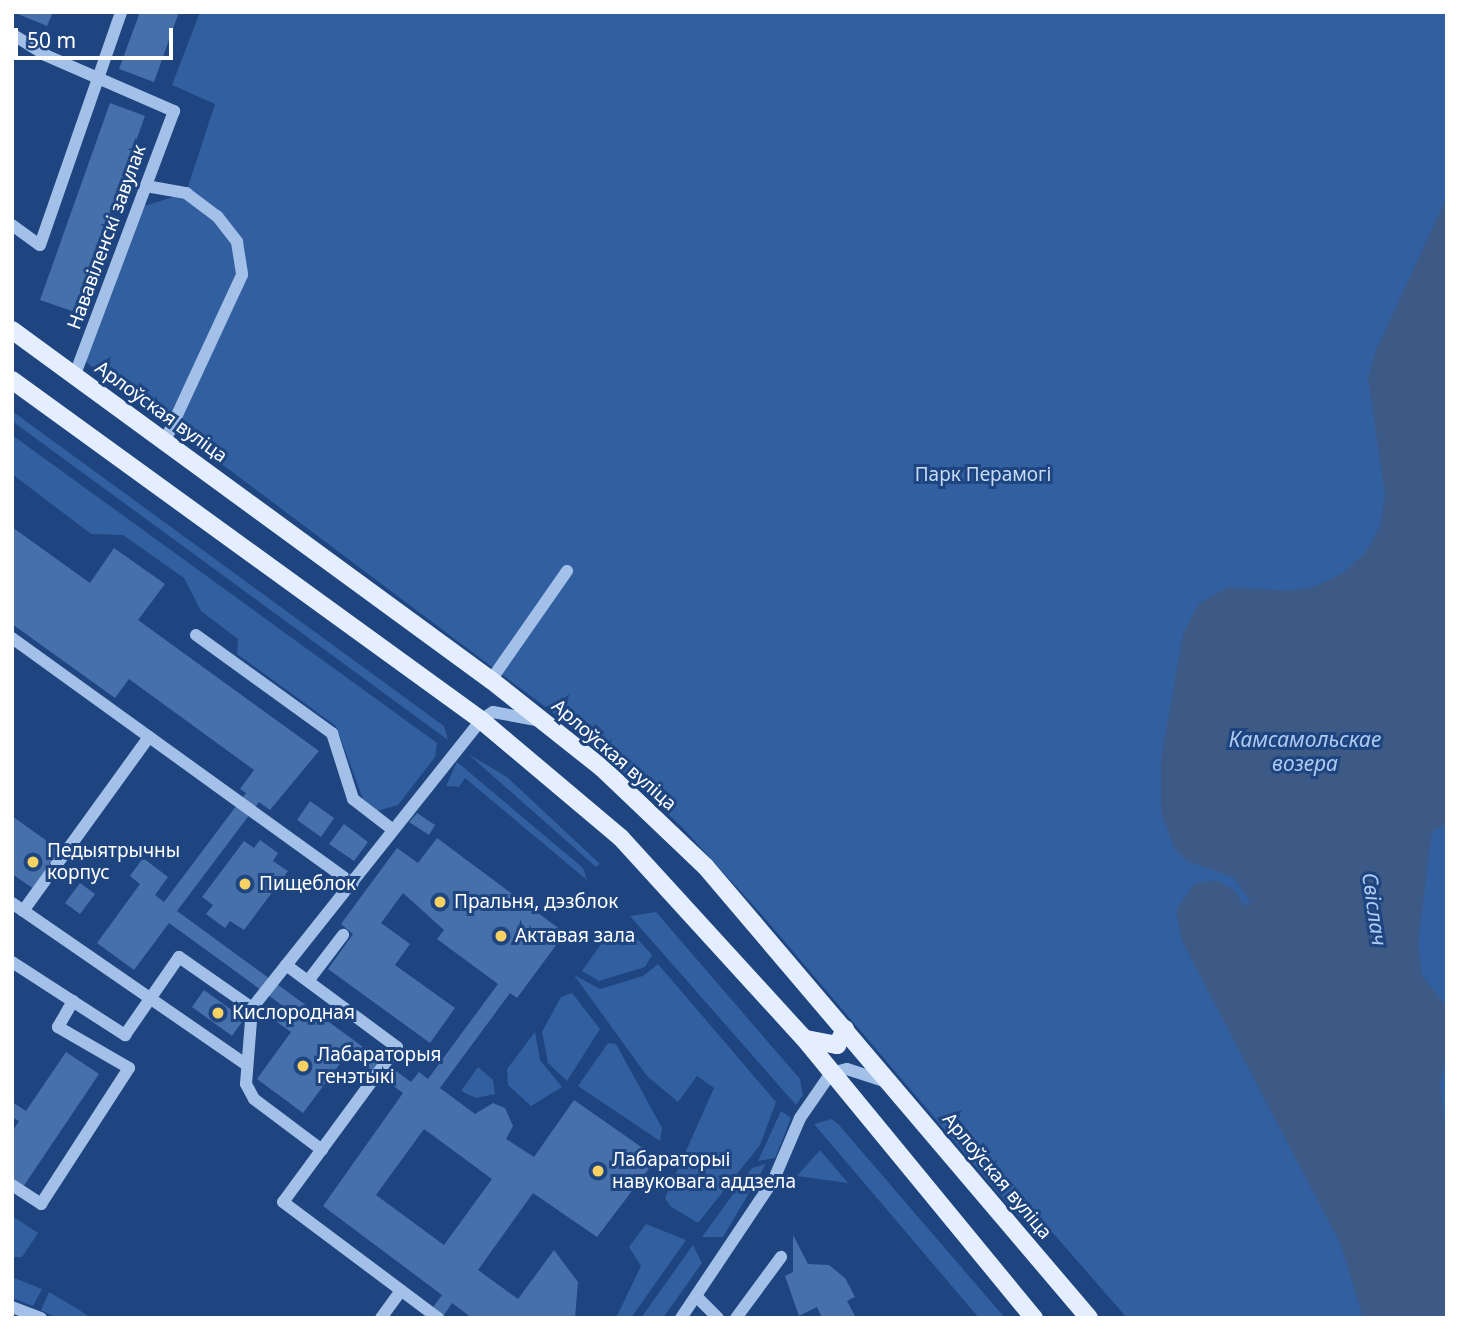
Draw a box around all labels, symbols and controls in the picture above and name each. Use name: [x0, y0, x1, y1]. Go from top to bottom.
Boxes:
scale bar: [18, 14, 177, 58]
text: 50 m: [27, 26, 76, 54]
street label: Нававіленскі завулак: [63, 141, 151, 333]
street label: Арлоўская вуліца: [91, 356, 231, 468]
park label: Парк Перамогі: [915, 464, 1051, 486]
street label: Арлоўская вуліца: [547, 695, 681, 815]
water label: Камсамольскае возера: [1229, 726, 1381, 776]
place label: Педыятрычны корпус: [47, 840, 180, 884]
marker: Педыятрычны корпус: [25, 854, 41, 870]
water label: Свіслач: [1357, 871, 1393, 947]
place label: Пищеблок: [259, 873, 356, 895]
marker: Пищеблок: [237, 876, 253, 892]
place label: Пральня, дэзблок: [454, 891, 618, 913]
marker: Пральня, дэзблок: [432, 894, 448, 910]
place label: Актавая зала: [515, 925, 635, 947]
marker: Актавая зала: [493, 928, 509, 944]
place label: Кислородная: [232, 1002, 355, 1024]
marker: Кислородная: [210, 1005, 226, 1021]
place label: Лабараторыя генэтыкі: [317, 1044, 442, 1088]
marker: Лабараторыя генэтыкі: [295, 1058, 311, 1074]
street label: Арлоўская вуліца: [938, 1108, 1056, 1244]
place label: Лабараторыі навуковага аддзела: [612, 1149, 796, 1193]
marker: Лабараторыі навуковага аддзела: [590, 1163, 606, 1179]

